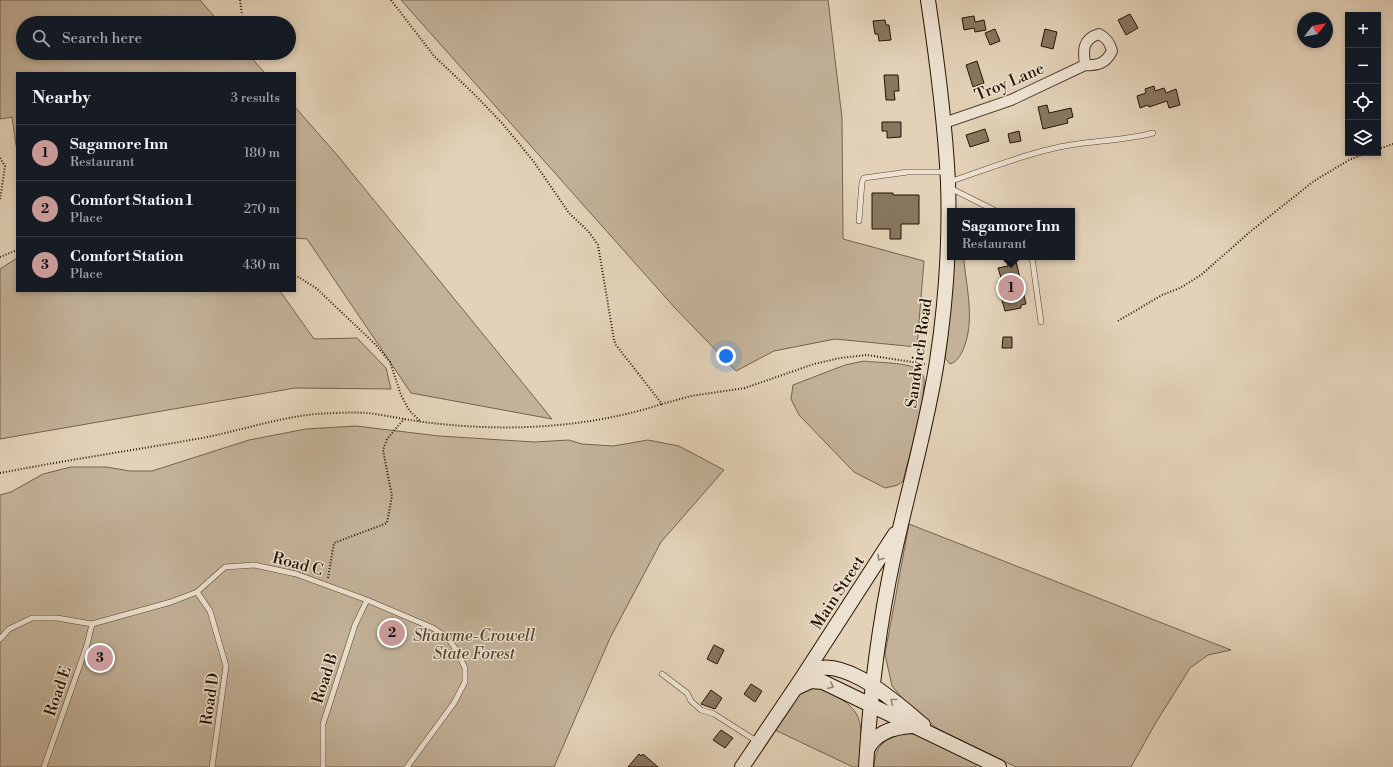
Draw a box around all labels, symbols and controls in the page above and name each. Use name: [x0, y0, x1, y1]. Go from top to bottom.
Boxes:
north arrow: [1297, 12, 1333, 48]
map controls: [1345, 12, 1381, 156]
button: +: [1345, 12, 1381, 48]
search box: [16, 16, 296, 60]
icon: search: [30, 27, 52, 49]
text: Search here: [62, 29, 142, 48]
button: −: [1345, 48, 1381, 84]
street label: Troy Lane: [972, 58, 1047, 105]
button: locate: [1345, 84, 1381, 120]
text: Nearby: [32, 87, 91, 109]
text: 3 results: [231, 90, 280, 106]
button: layers: [1345, 120, 1381, 156]
text: Sagamore Inn: [70, 135, 168, 154]
text: 1: [42, 145, 48, 161]
text: 180 m: [244, 145, 280, 161]
text: Restaurant: [70, 154, 135, 170]
text: Comfort Station 1: [70, 191, 193, 210]
text: 2: [41, 201, 49, 217]
text: 270 m: [244, 201, 280, 217]
popup: [947, 208, 1075, 260]
text: Place: [70, 210, 102, 226]
text: Sagamore Inn: [962, 217, 1060, 236]
text: Restaurant: [962, 236, 1027, 252]
text: Comfort Station: [70, 247, 183, 266]
text: 3: [41, 257, 49, 273]
text: 430 m: [242, 257, 280, 273]
text: Place: [70, 266, 102, 282]
pin: 1: [998, 273, 1024, 303]
street label: Sandwich Road: [901, 297, 937, 409]
your location: [716, 346, 736, 366]
street label: Road C: [270, 548, 325, 580]
street label: Main Street: [807, 552, 869, 633]
one-way arrow: [877, 554, 885, 561]
pin: 2: [379, 618, 405, 648]
park label: Shawme-Crowell State Forest: [413, 626, 536, 664]
pin: 3: [87, 643, 113, 673]
street label: Road B: [307, 651, 342, 706]
street label: Road E: [40, 664, 76, 719]
street label: Road D: [196, 672, 224, 727]
one-way arrow: [827, 681, 834, 689]
one-way arrow: [891, 698, 898, 705]

